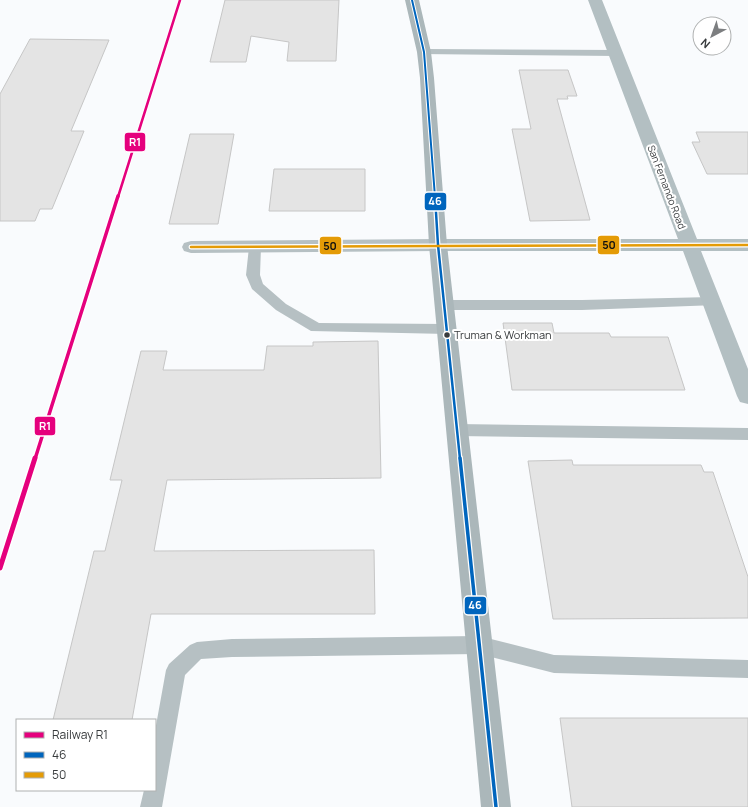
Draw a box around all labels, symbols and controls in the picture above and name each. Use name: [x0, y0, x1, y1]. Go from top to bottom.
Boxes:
north arrow: [692, 16, 732, 56]
text: N: [697, 36, 713, 52]
line badge: R1: [124, 132, 146, 152]
text: R1: [129, 134, 141, 149]
street label: San Fernando Road: [645, 143, 689, 231]
line badge: 46: [424, 192, 447, 211]
text: 46: [428, 193, 442, 208]
line badge: 50: [597, 235, 620, 255]
line badge: 50: [319, 236, 342, 255]
text: 50: [602, 237, 616, 252]
text: 50: [323, 238, 337, 253]
place label: Truman & Workman: [454, 327, 552, 342]
marker: Truman & Workman: [442, 330, 452, 340]
line badge: R1: [34, 416, 56, 436]
text: R1: [39, 418, 51, 433]
line badge: 46: [464, 596, 487, 615]
text: 46: [468, 597, 482, 612]
legend: [16, 719, 156, 791]
text: Railway R1: [52, 726, 108, 743]
text: 46: [52, 746, 67, 763]
text: 50: [52, 766, 66, 783]

